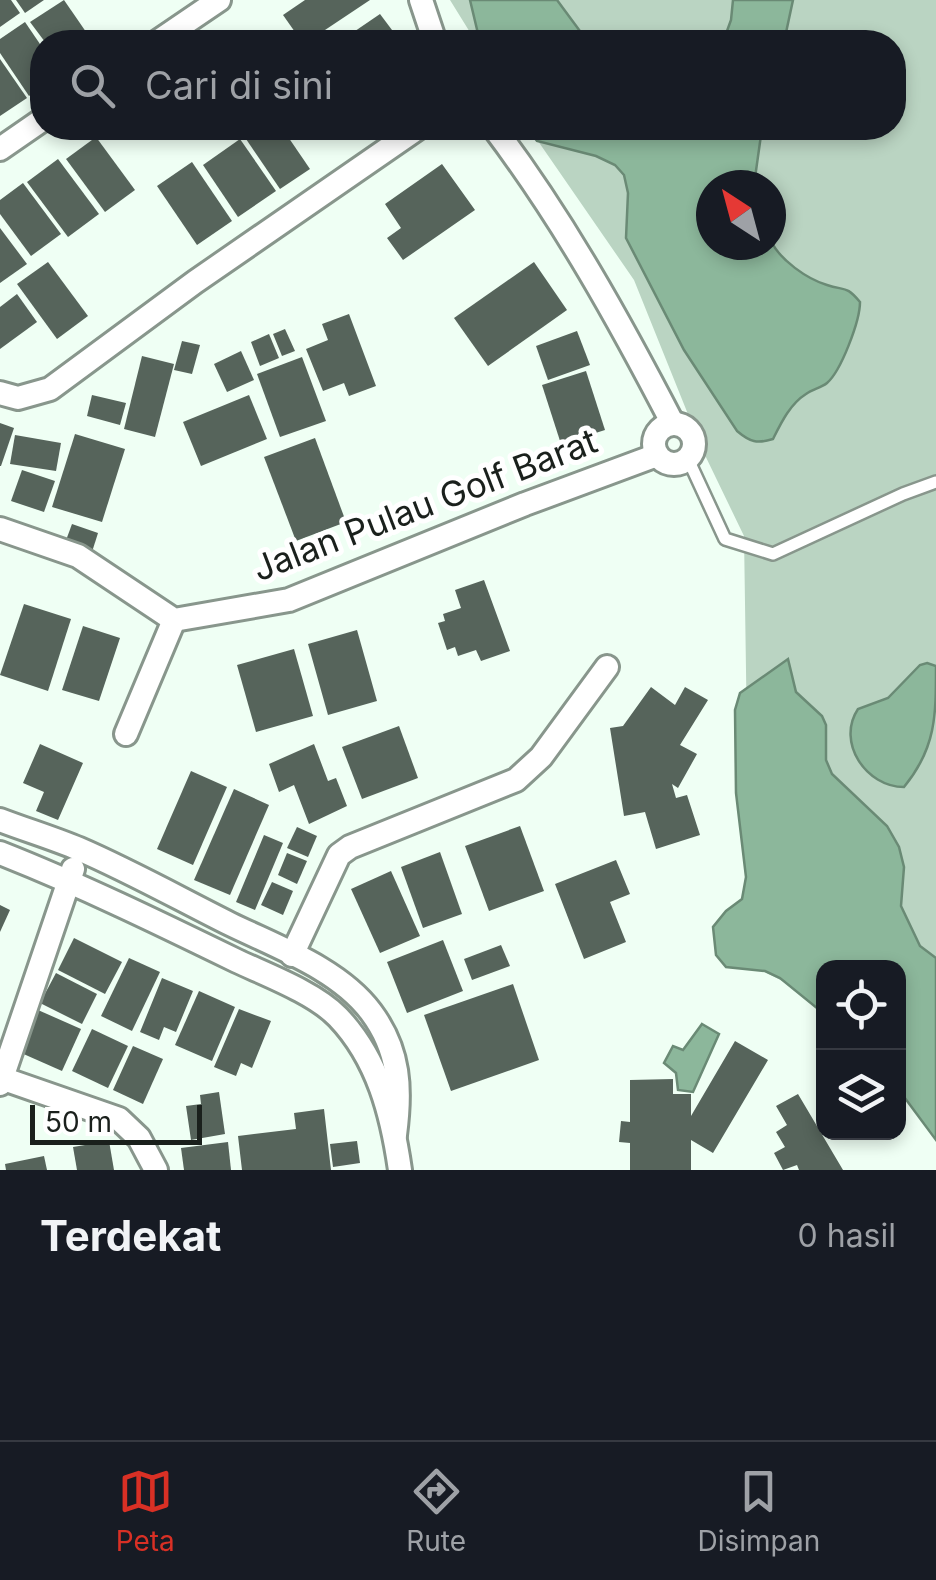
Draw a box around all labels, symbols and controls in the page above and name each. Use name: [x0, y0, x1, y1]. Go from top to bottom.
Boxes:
search box: [30, 30, 906, 140]
icon: search: [65, 58, 120, 113]
text: Cari di sini: [145, 62, 333, 108]
north arrow: [696, 170, 786, 260]
street label: Jalan Pulau Golf Barat: [247, 419, 603, 589]
map controls: [816, 960, 906, 1140]
button: locate: [816, 960, 906, 1050]
button: layers: [816, 1050, 906, 1140]
scale bar: [30, 1100, 202, 1144]
text: 50 m: [45, 1105, 112, 1139]
text: Terdekat: [40, 1210, 221, 1261]
text: 0 hasil: [798, 1216, 896, 1255]
tab: Peta: [116, 1464, 175, 1558]
tab: Rute: [406, 1464, 466, 1558]
tab: Disimpan: [698, 1464, 820, 1558]

